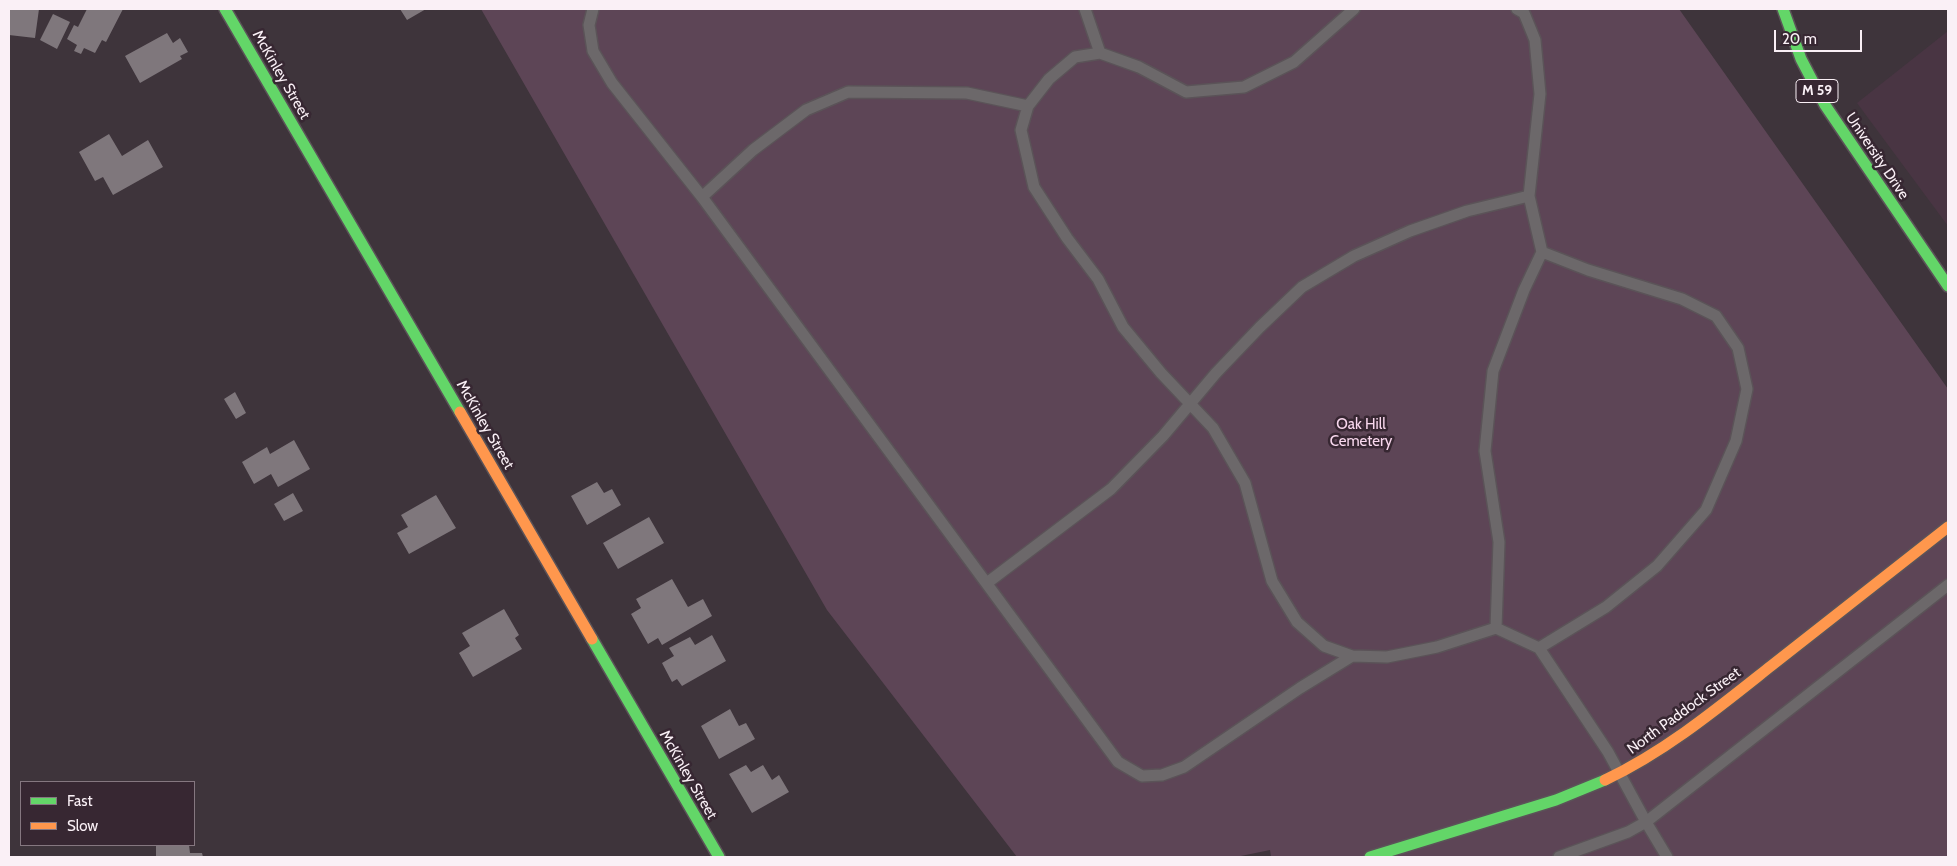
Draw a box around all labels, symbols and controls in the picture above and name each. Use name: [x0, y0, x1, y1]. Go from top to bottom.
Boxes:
scale bar: [1777, 20, 1864, 52]
street label: McKinley Street: [248, 27, 314, 123]
text: 20 m: [1782, 30, 1817, 48]
road number: M 59: [1796, 80, 1838, 102]
street label: University Drive: [1841, 109, 1913, 203]
street label: McKinley Street: [452, 377, 518, 473]
park label: Oak Hill Cemetery: [1330, 416, 1392, 451]
street label: North Paddock Street: [1624, 664, 1744, 758]
street label: McKinley Street: [655, 727, 721, 823]
legend: [20, 781, 195, 846]
text: Fast: [67, 792, 92, 810]
text: Slow: [67, 817, 98, 835]

